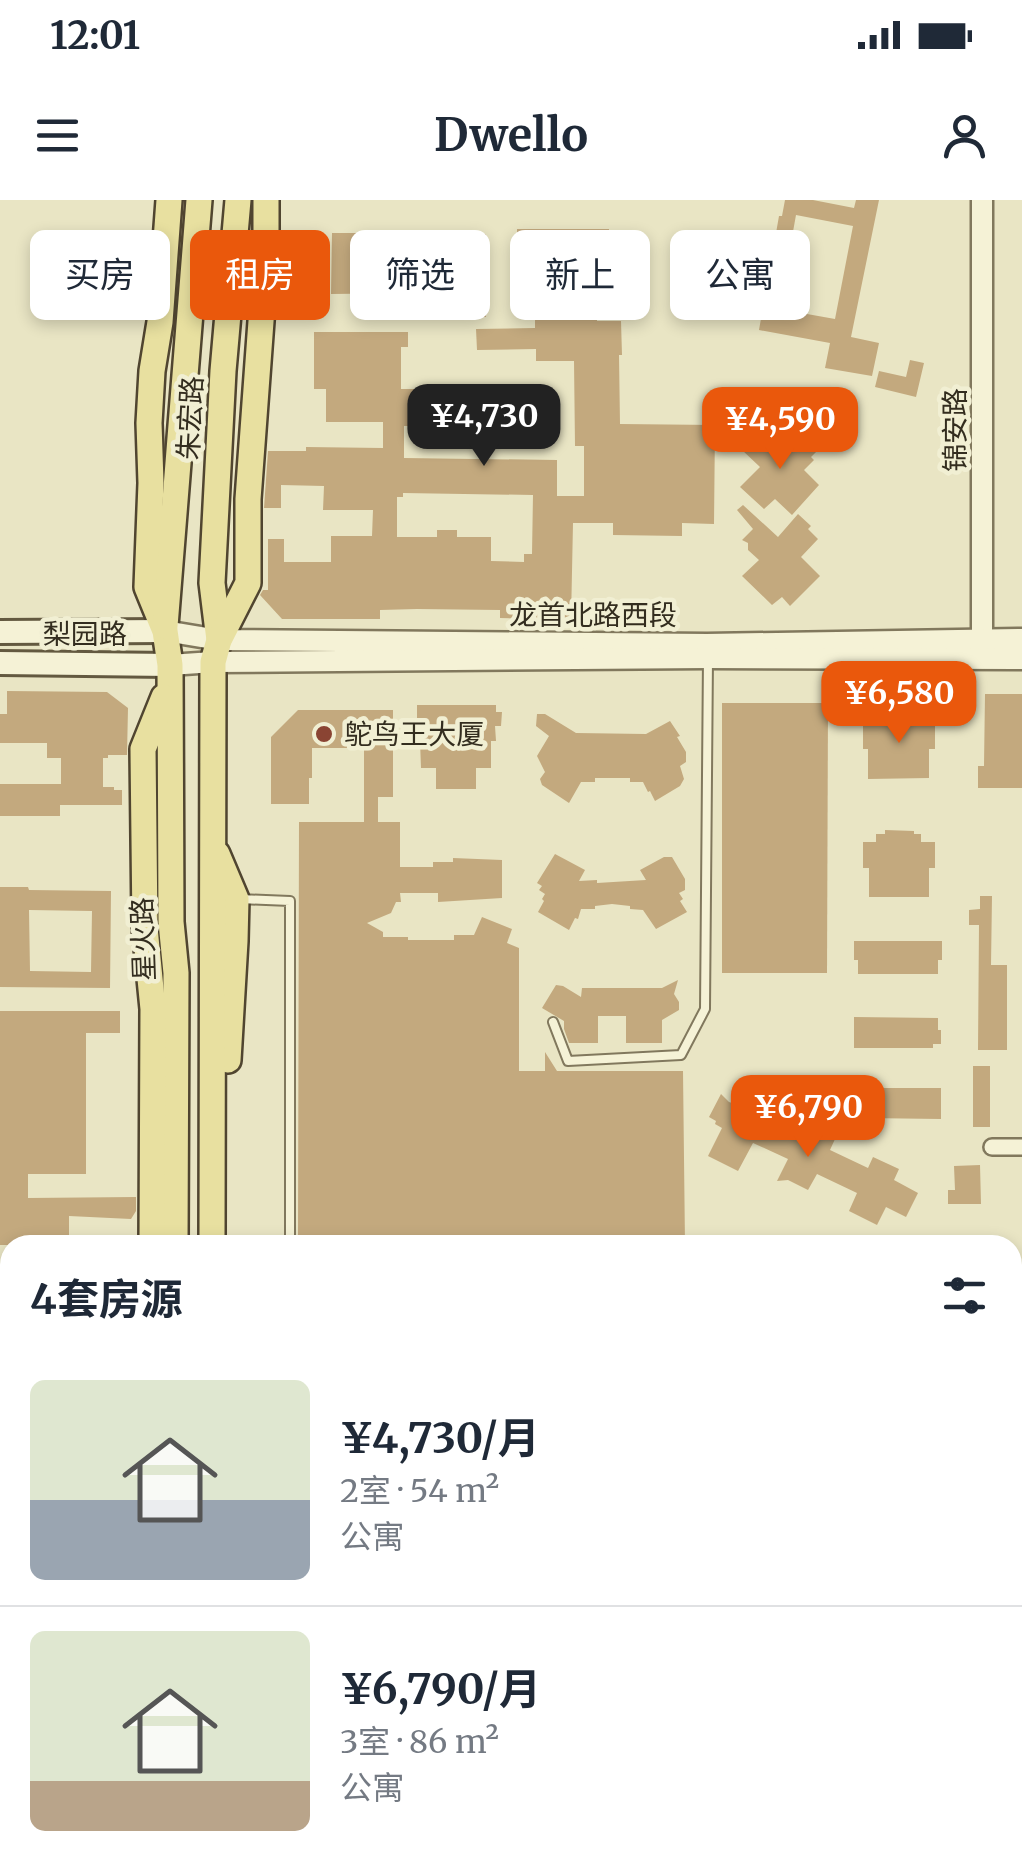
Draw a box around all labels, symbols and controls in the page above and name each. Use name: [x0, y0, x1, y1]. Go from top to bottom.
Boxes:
text: 12:01: [50, 12, 140, 59]
text: Dwello: [434, 107, 588, 163]
icon: menu: [30, 108, 85, 163]
icon: person: [937, 108, 992, 163]
chip: 买房: [30, 230, 170, 320]
chip: 租房: [190, 230, 330, 320]
chip: 筛选: [350, 230, 490, 320]
chip: 新上: [510, 230, 650, 320]
chip: 公寓: [670, 230, 810, 320]
street label: 朱宏路: [170, 375, 210, 461]
pin: ¥4,730: [403, 384, 565, 469]
pin: ¥4,590: [699, 387, 861, 472]
street label: 锦安路: [937, 388, 973, 472]
text: ¥4,730: [429, 396, 539, 436]
text: ¥4,590: [724, 399, 836, 439]
street label: 龙首北路西段: [509, 597, 677, 633]
street label: 梨园路: [43, 616, 127, 652]
pin: ¥6,580: [818, 661, 980, 746]
text: ¥6,580: [843, 673, 955, 713]
place label: 鸵鸟王大厦: [344, 716, 484, 752]
marker: 鸵鸟王大厦: [313, 723, 335, 745]
street label: 星火路: [124, 896, 162, 982]
pin: ¥6,790: [727, 1075, 889, 1160]
text: ¥6,790: [753, 1087, 863, 1127]
icon: filters: [937, 1268, 992, 1323]
text: 4套房源: [30, 1273, 183, 1325]
text: ¥4,730/月: [340, 1412, 540, 1464]
icon: home: [110, 1420, 230, 1540]
text: 2室 · 54 m²: [340, 1471, 499, 1511]
text: 公寓: [340, 1517, 404, 1557]
text: ¥6,790/月: [340, 1663, 541, 1715]
icon: home: [110, 1671, 230, 1791]
text: 3室 · 86 m²: [340, 1722, 499, 1762]
text: 公寓: [340, 1768, 404, 1808]

